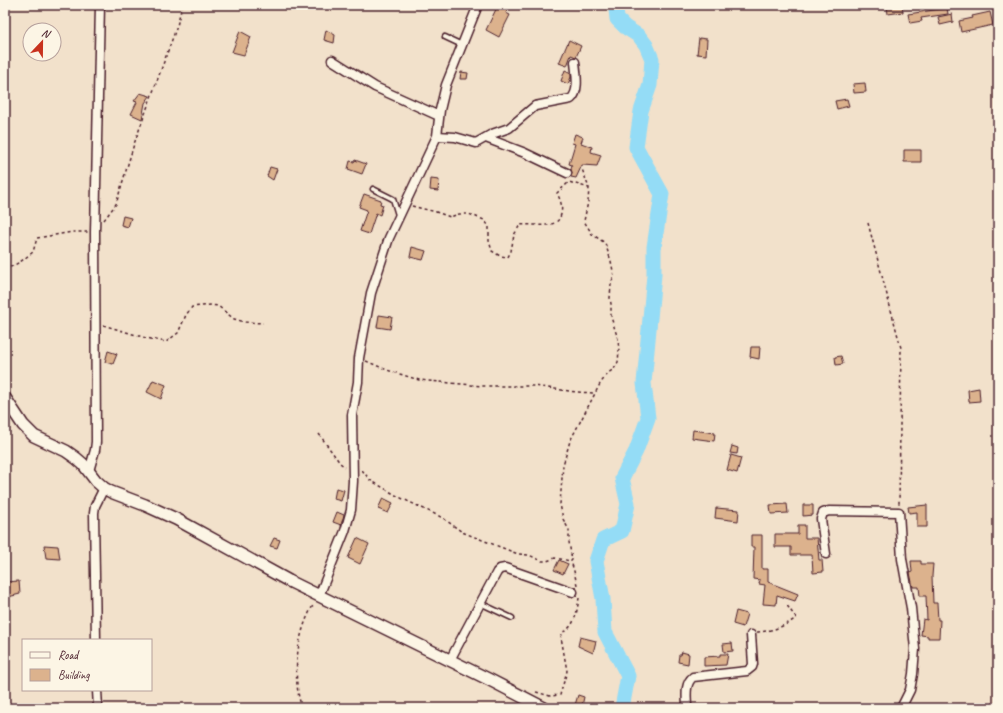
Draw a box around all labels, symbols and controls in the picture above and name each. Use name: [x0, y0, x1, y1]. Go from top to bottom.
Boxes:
north arrow: [22, 22, 62, 62]
text: N: [40, 25, 54, 41]
legend: [22, 639, 152, 691]
text: Road: [58, 647, 80, 663]
text: Building: [58, 667, 90, 683]

